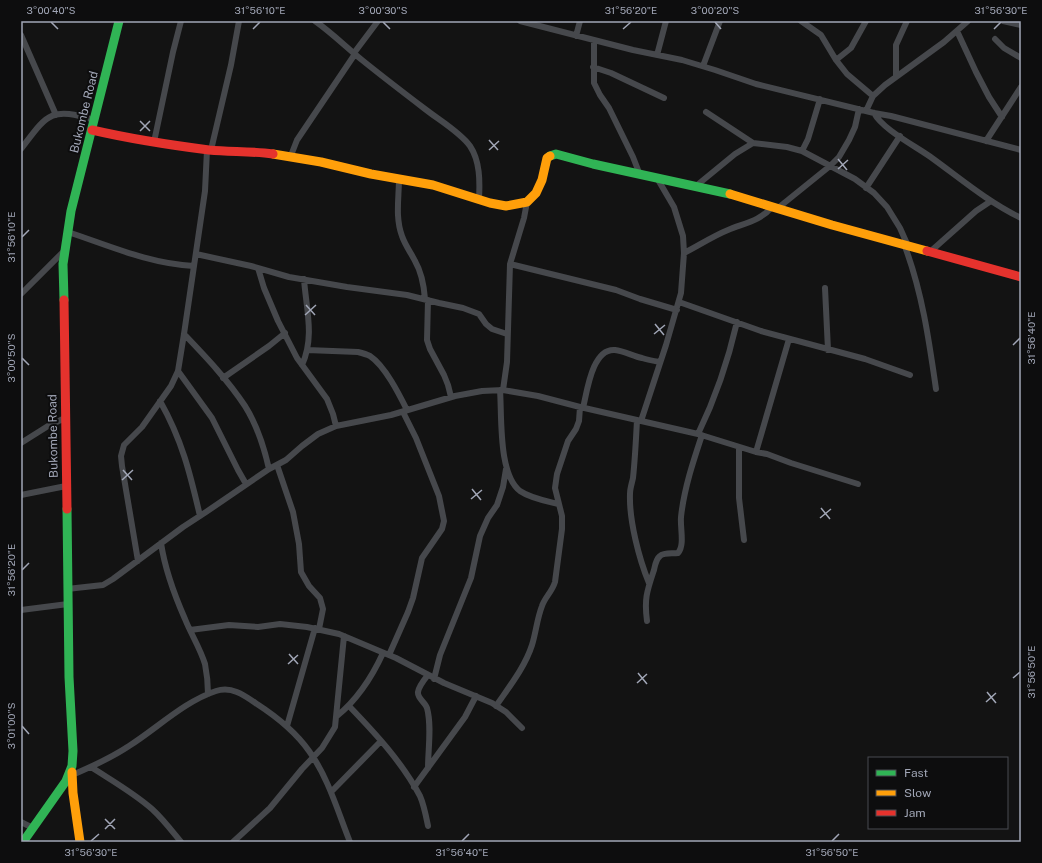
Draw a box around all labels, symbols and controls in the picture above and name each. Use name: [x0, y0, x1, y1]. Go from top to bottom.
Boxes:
text: 3°00'40"S: [27, 4, 76, 16]
text: 31°56'10"E: [235, 4, 285, 16]
text: 3°00'30"S: [359, 4, 408, 16]
text: 31°56'20"E: [605, 4, 657, 16]
text: 3°00'20"S: [691, 4, 740, 16]
text: 31°56'30"E: [975, 4, 1027, 16]
street label: Bukombe Road: [67, 70, 101, 154]
text: 31°56'10"E: [5, 212, 17, 262]
text: 31°56'40"E: [1025, 312, 1037, 364]
text: 3°00'50"S: [5, 333, 17, 383]
street label: Bukombe Road: [45, 394, 61, 478]
text: 31°56'20"E: [5, 544, 17, 596]
text: 31°56'50"E: [1025, 645, 1037, 699]
text: 3°01'00"S: [5, 702, 17, 749]
legend: [868, 757, 1008, 829]
text: Fast: [904, 766, 929, 780]
text: Slow: [904, 786, 932, 800]
text: Jam: [904, 806, 926, 820]
text: 31°56'30"E: [65, 846, 117, 858]
text: 31°56'40"E: [436, 846, 488, 858]
text: 31°56'50"E: [805, 846, 859, 858]

